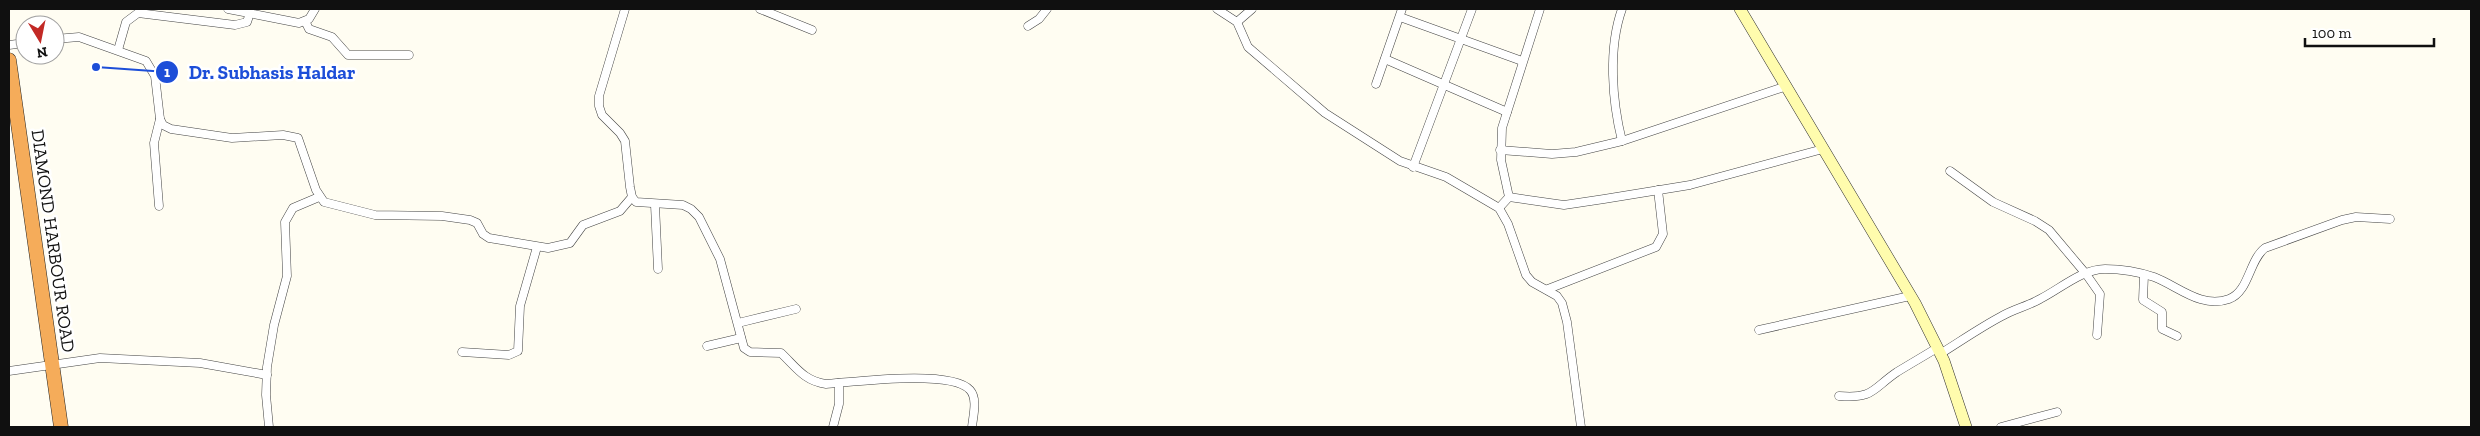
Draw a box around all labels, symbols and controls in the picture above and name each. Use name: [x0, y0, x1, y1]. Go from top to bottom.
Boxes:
north arrow: [15, 15, 65, 65]
scale bar: [2305, 15, 2434, 47]
text: 100 m: [2312, 24, 2351, 42]
text: N: [35, 43, 49, 62]
callout: Dr. Subhasis Haldar: [154, 55, 366, 89]
text: Dr. Subhasis Haldar: [189, 61, 356, 84]
text: 1: [164, 63, 170, 81]
street label: DIAMOND HARBOUR ROAD: [26, 128, 80, 354]

